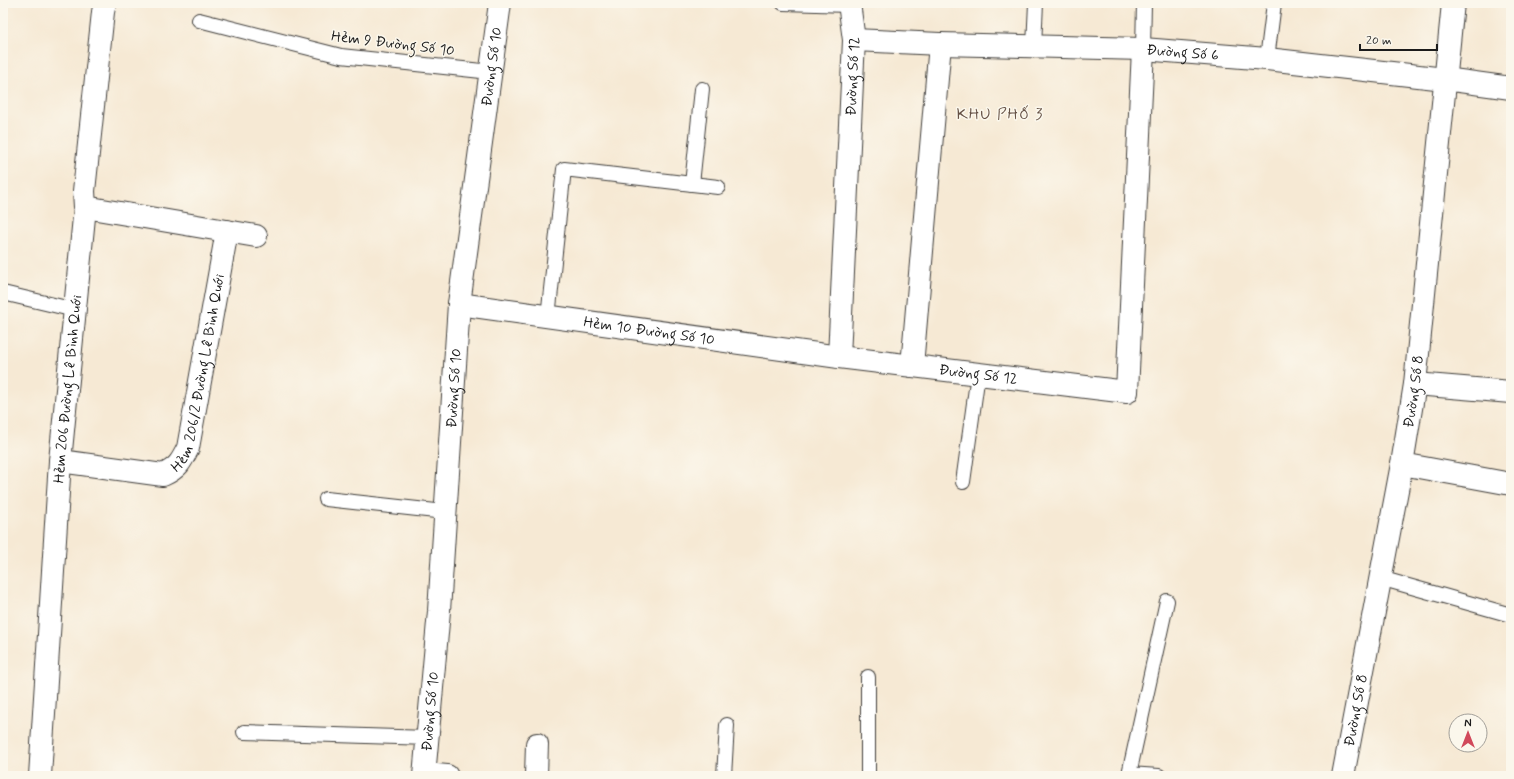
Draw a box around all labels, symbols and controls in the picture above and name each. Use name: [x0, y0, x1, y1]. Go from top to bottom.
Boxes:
street label: Hẻm 9 Đường Số 10: [330, 26, 456, 62]
street label: Đường Số 10: [477, 26, 508, 108]
scale bar: [1360, 26, 1437, 52]
text: 20 m: [1366, 33, 1392, 49]
street label: Đường Số 12: [841, 36, 865, 116]
street label: Đường Số 6: [1146, 40, 1220, 66]
district label: KHU PHỐ 3: [956, 104, 1044, 125]
street label: Hẻm 206/2 Đường Lê Bình Quới: [167, 272, 230, 477]
street label: Hẻm 206 Đường Lê Bình Quới: [50, 294, 87, 484]
street label: Hẻm 10 Đường Số 10: [582, 312, 716, 351]
street label: Đường Số 10: [442, 348, 467, 429]
street label: Đường Số 8: [1399, 354, 1429, 429]
street label: Đường Số 12: [938, 360, 1019, 390]
street label: Đường Số 10: [417, 671, 444, 752]
street label: Đường Số 8: [1340, 673, 1373, 748]
north arrow: [1448, 713, 1488, 753]
text: N: [1464, 717, 1472, 731]

